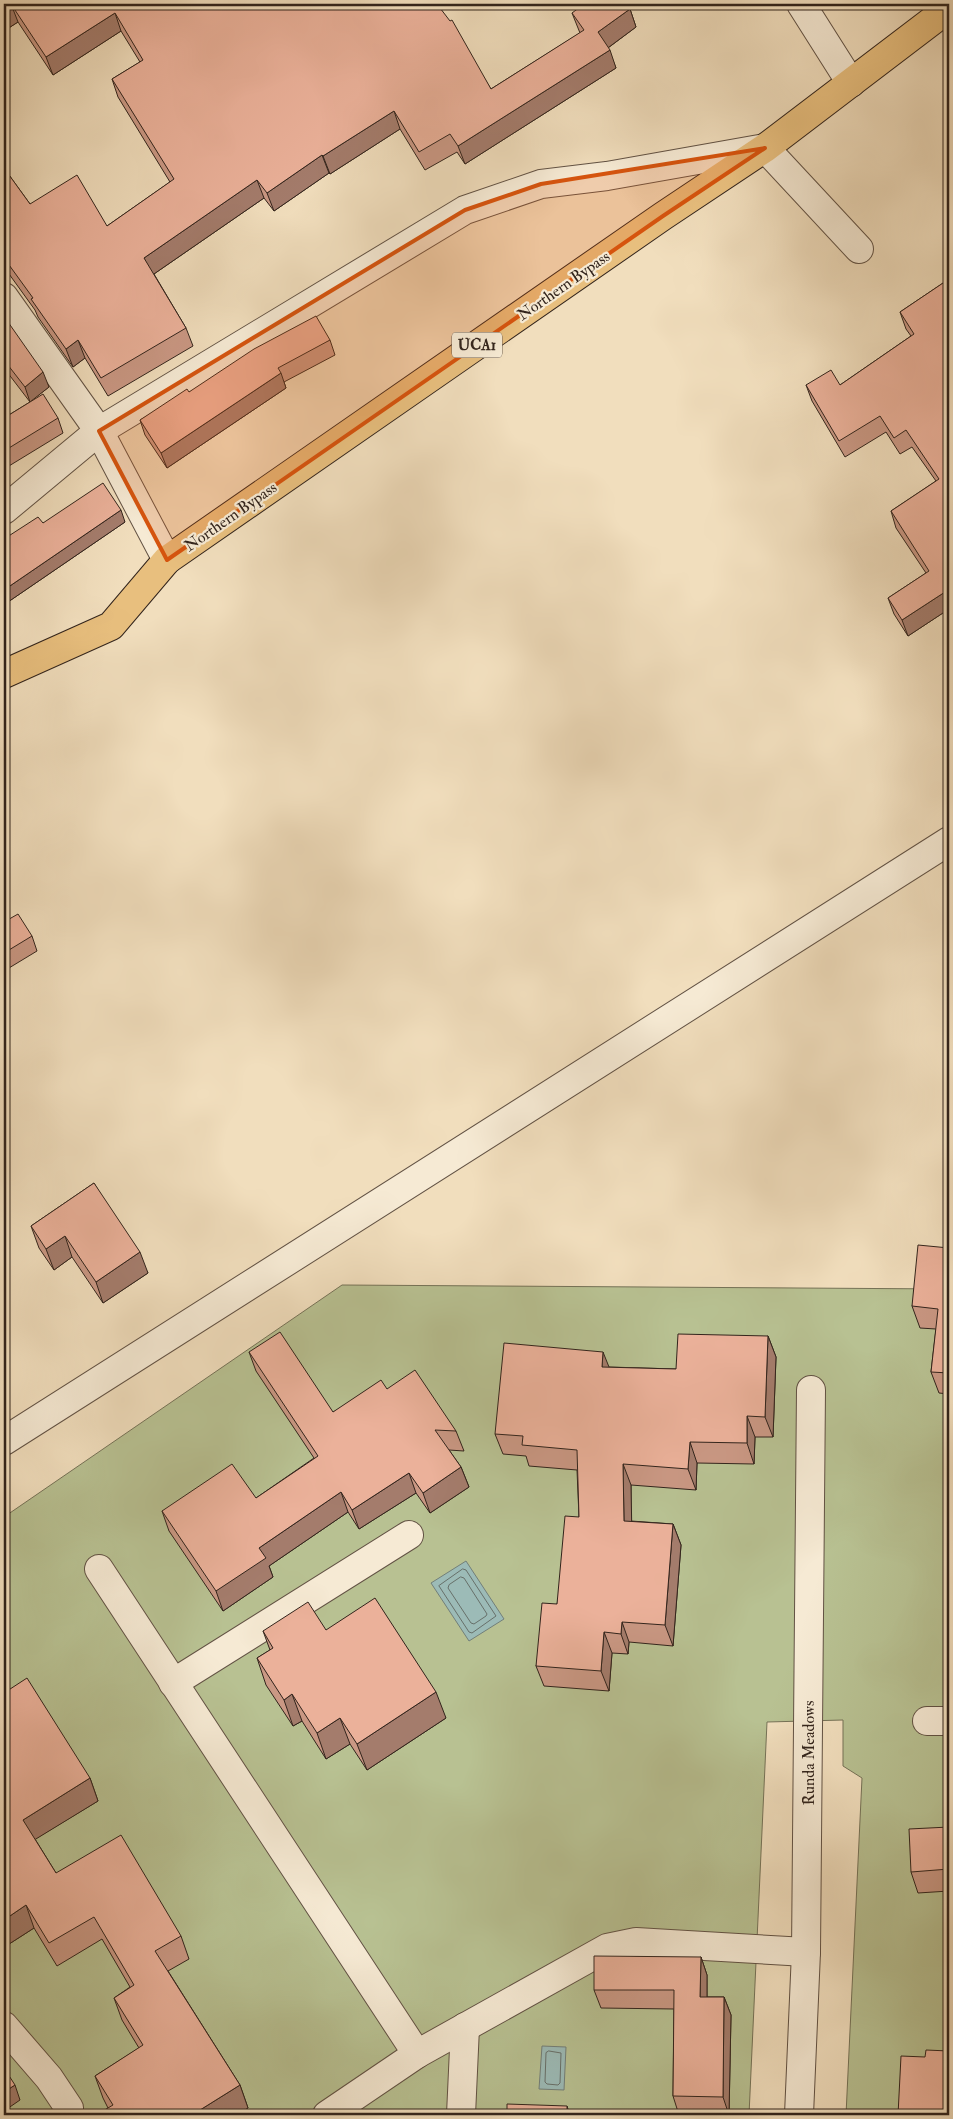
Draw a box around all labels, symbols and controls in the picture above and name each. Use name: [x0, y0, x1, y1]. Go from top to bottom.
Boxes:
street label: Northern Bypass: [513, 246, 614, 326]
road number: UCA1: [452, 332, 502, 358]
street label: Northern Bypass: [180, 477, 281, 557]
street label: Runda Meadows: [799, 1701, 819, 1805]

